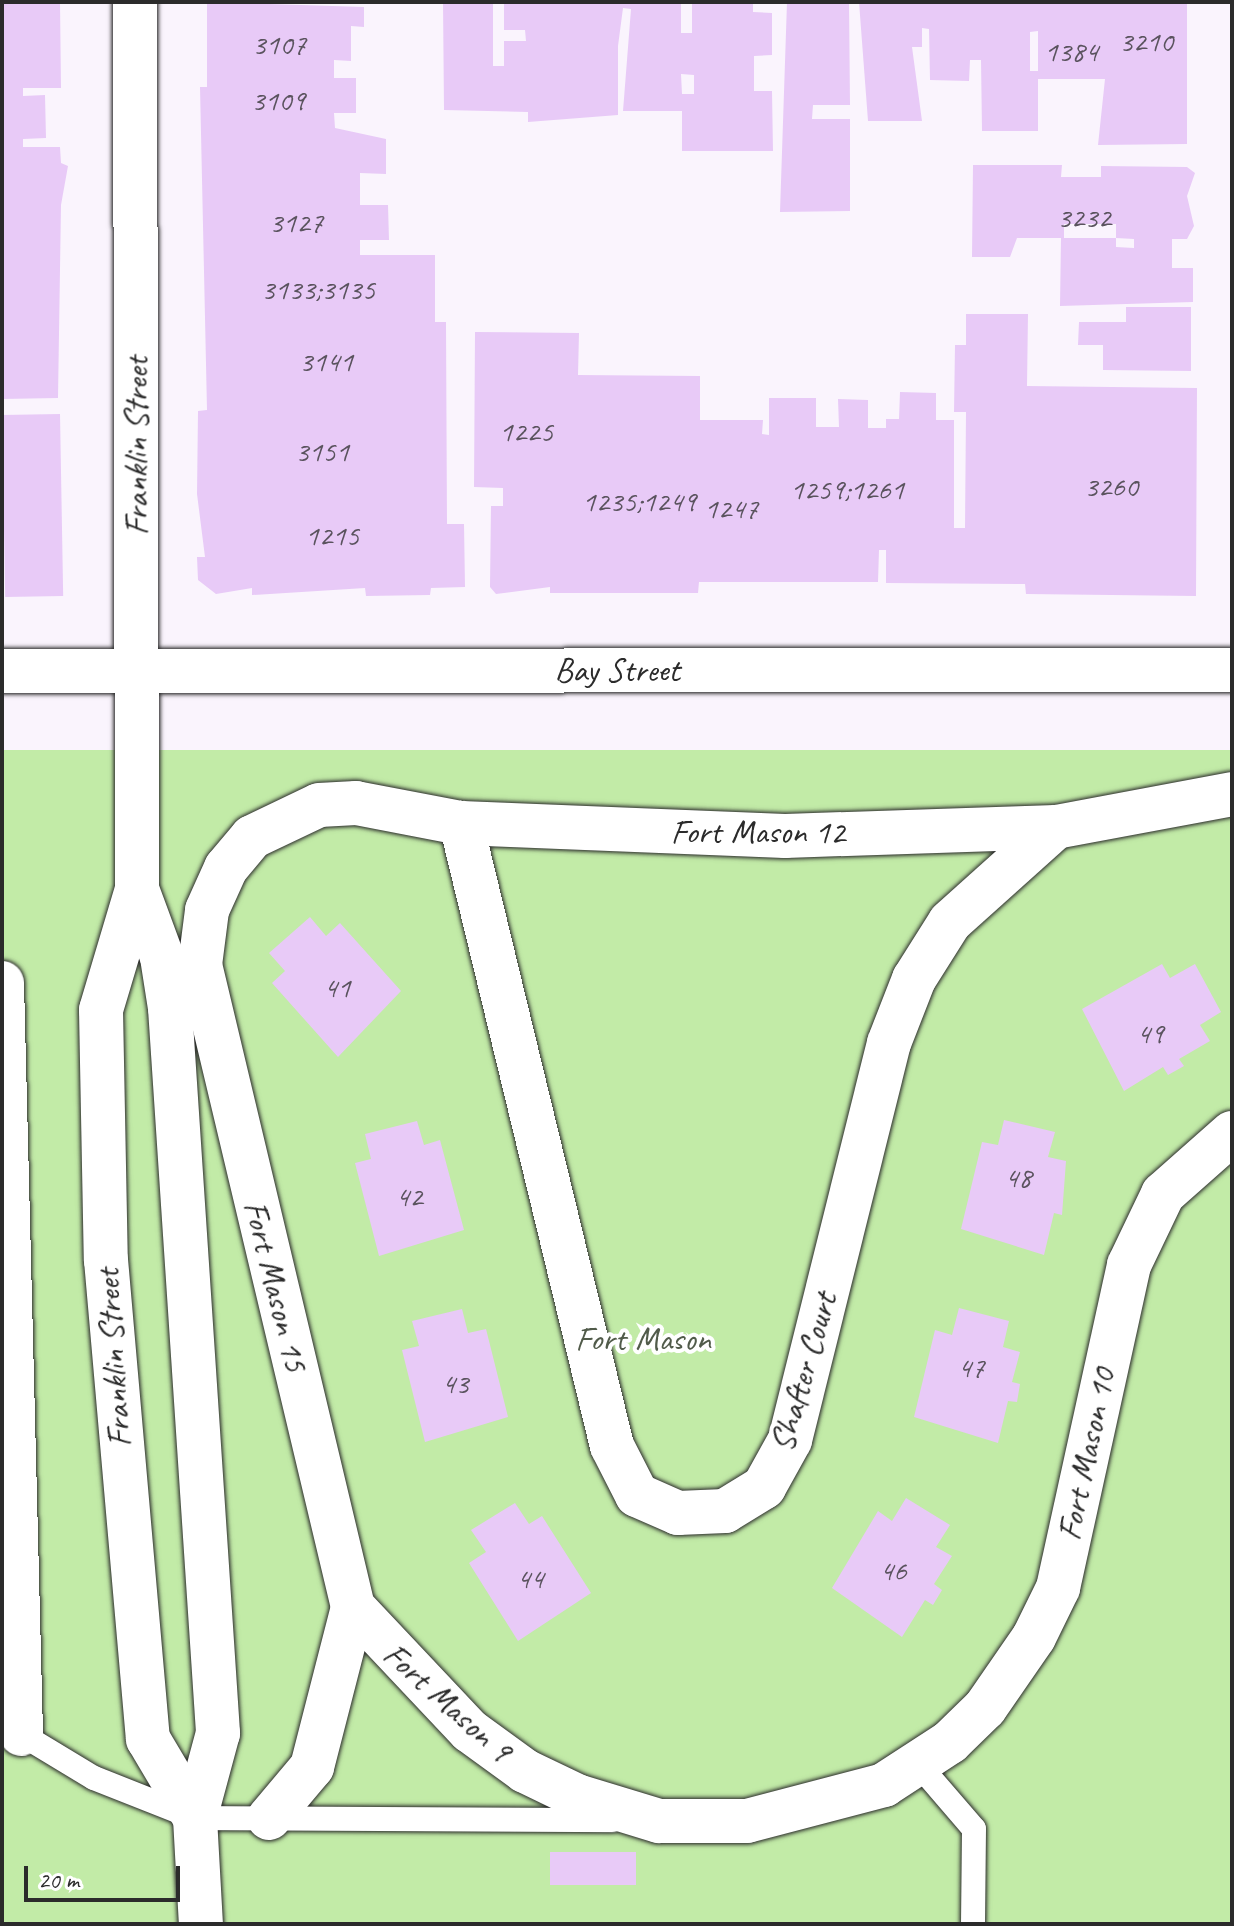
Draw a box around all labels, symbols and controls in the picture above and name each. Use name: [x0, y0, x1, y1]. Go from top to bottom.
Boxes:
house number: 3210: [1119, 23, 1173, 59]
house number: 3107: [252, 26, 306, 62]
house number: 1384: [1044, 33, 1098, 69]
house number: 3109: [251, 82, 305, 118]
house number: 3232: [1057, 199, 1111, 235]
house number: 3127: [269, 204, 323, 240]
house number: 3133;3135: [261, 271, 375, 307]
house number: 3141: [299, 343, 353, 379]
street label: Franklin Street: [116, 356, 156, 536]
house number: 1225: [499, 413, 553, 449]
house number: 3151: [295, 433, 349, 469]
house number: 3260: [1084, 468, 1138, 504]
house number: 1259;1261: [790, 471, 904, 507]
house number: 1235;1249: [582, 483, 696, 519]
house number: 1247: [704, 490, 758, 526]
house number: 1215: [305, 517, 359, 553]
street label: Bay Street: [554, 650, 680, 690]
street label: Fort Mason 12: [670, 812, 846, 852]
house number: 41: [324, 969, 350, 1005]
house number: 49: [1137, 1015, 1163, 1051]
house number: 48: [1005, 1159, 1031, 1195]
house number: 42: [396, 1178, 422, 1214]
street label: Fort Mason 15: [235, 1196, 317, 1376]
street label: Franklin Street: [86, 1267, 140, 1449]
street label: Shafter Court: [761, 1288, 845, 1456]
park label: Fort Mason: [575, 1319, 711, 1359]
house number: 47: [958, 1349, 984, 1385]
street label: Fort Mason 10: [1048, 1364, 1124, 1544]
house number: 43: [442, 1365, 468, 1401]
house number: 46: [880, 1552, 906, 1588]
house number: 44: [517, 1560, 543, 1596]
street label: Fort Mason 9: [375, 1633, 521, 1771]
scale bar: [28, 1850, 184, 1900]
text: 20 m: [38, 1865, 79, 1895]

